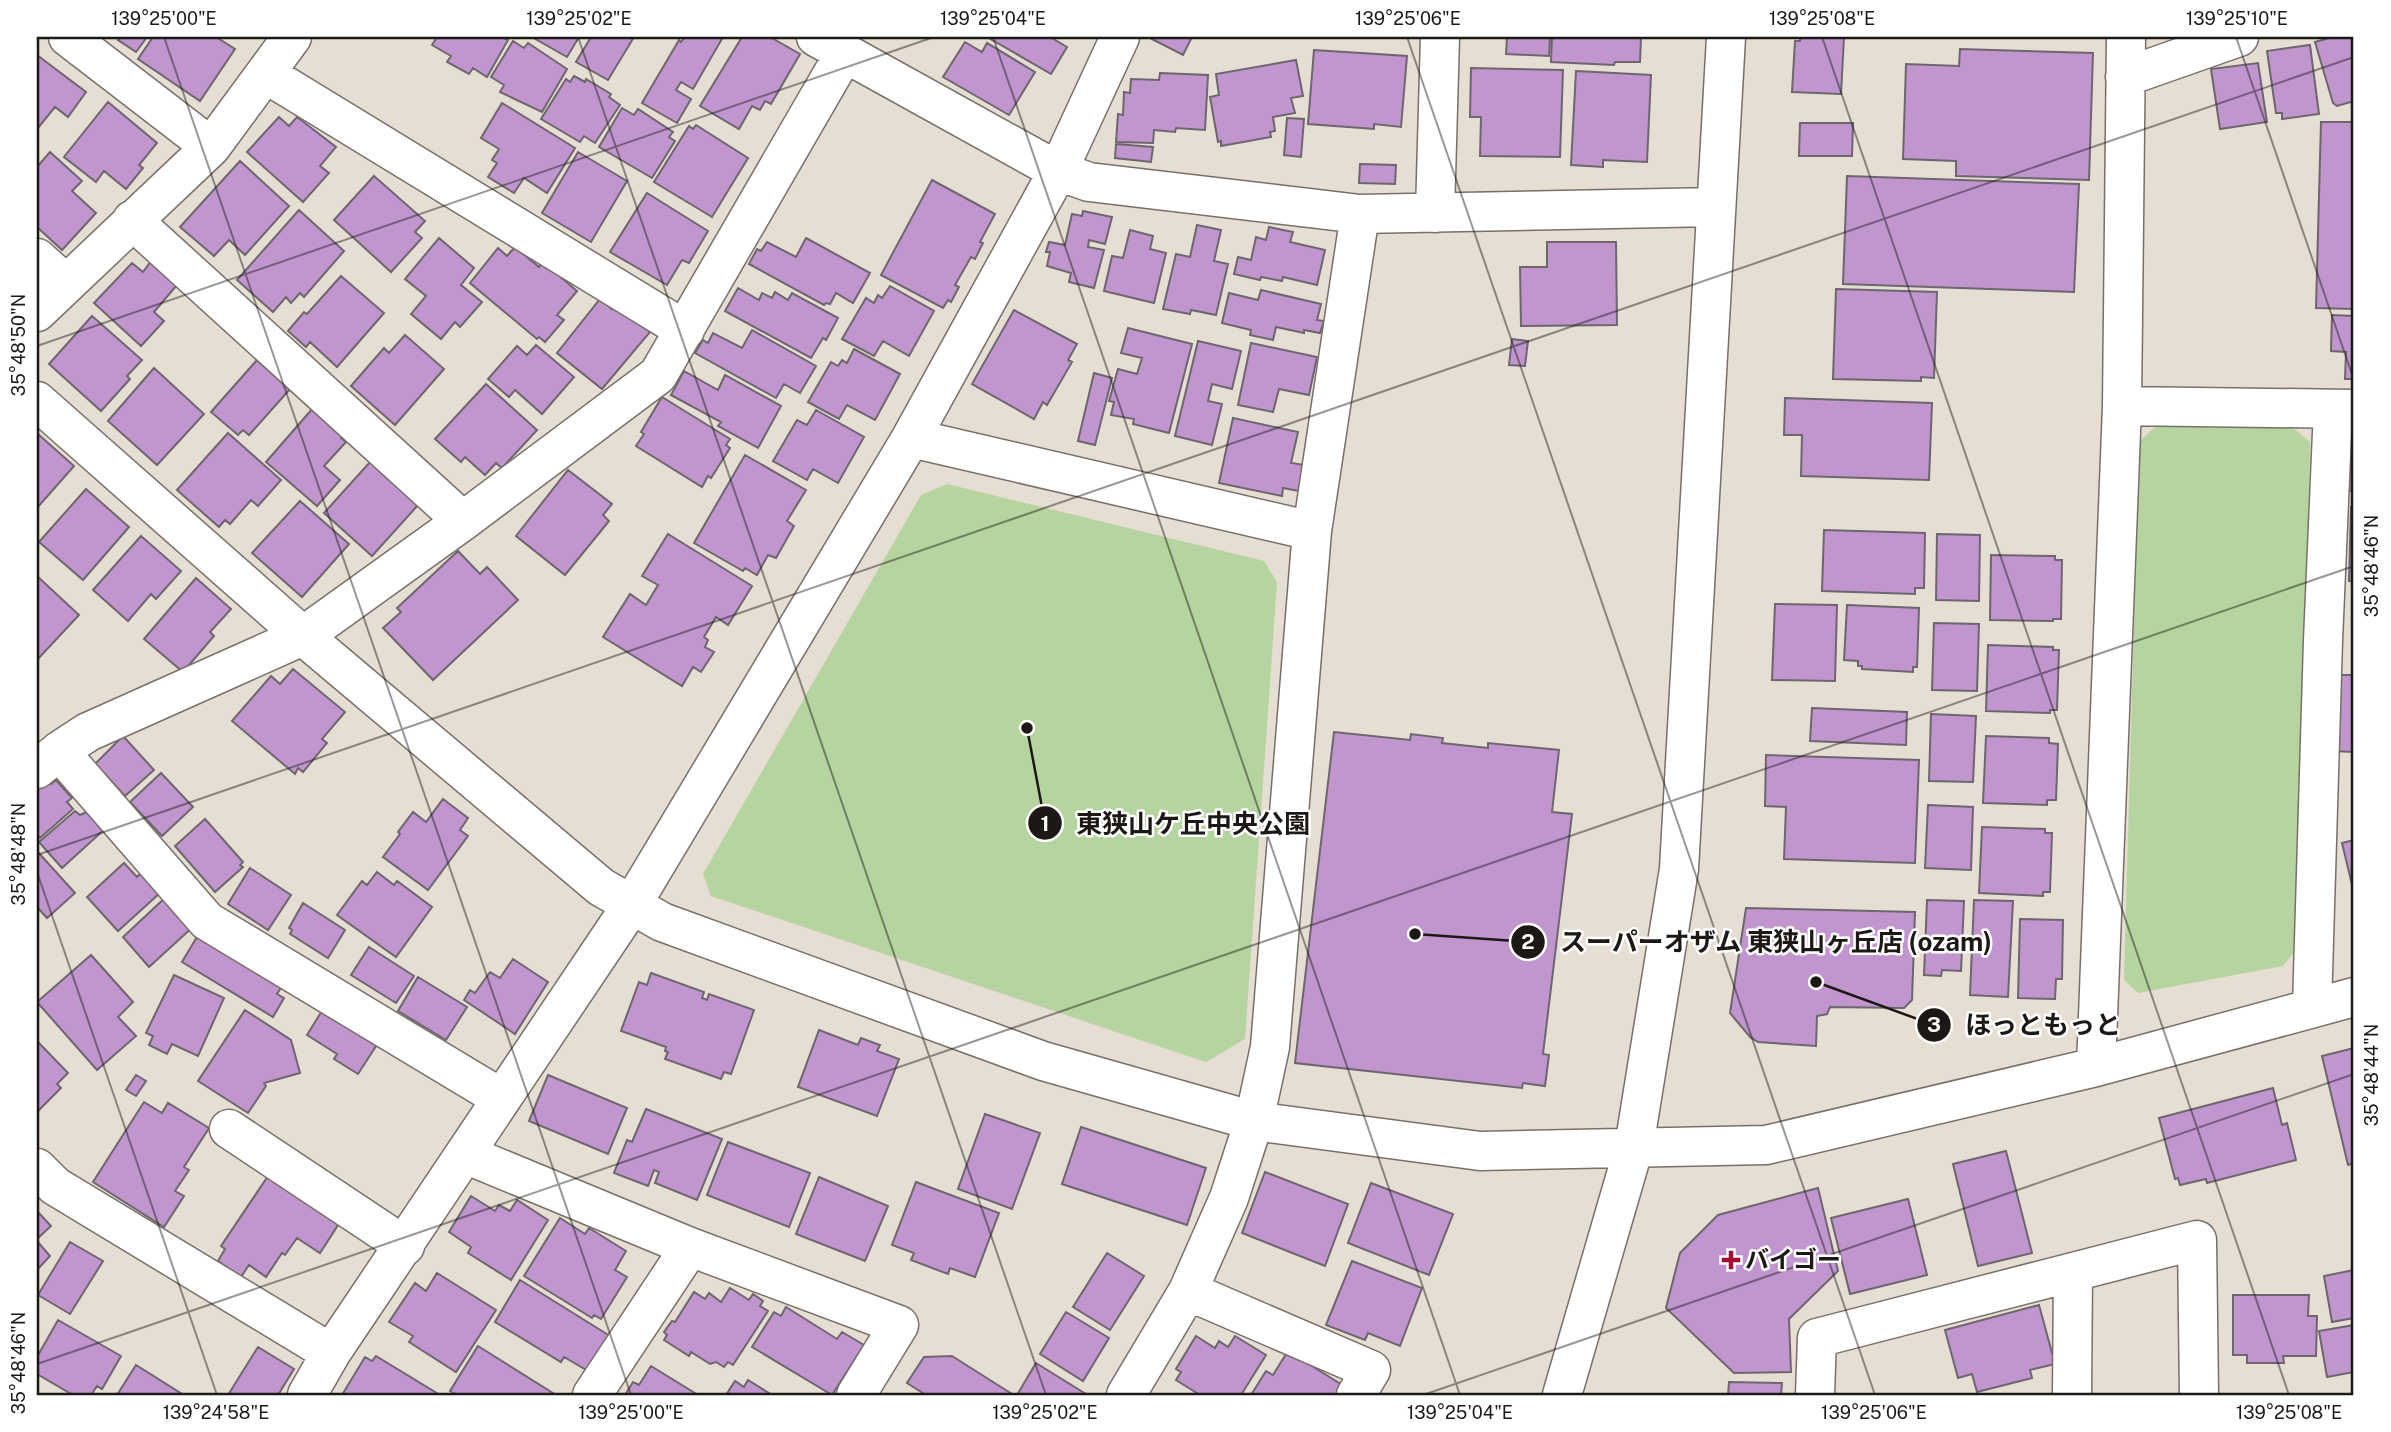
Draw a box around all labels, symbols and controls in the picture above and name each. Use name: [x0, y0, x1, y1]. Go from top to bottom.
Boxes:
text: 139°25'00"E: [111, 8, 217, 29]
text: 139°25'02"E: [526, 8, 632, 29]
text: 139°25'04"E: [940, 8, 1046, 29]
text: 139°25'06"E: [1355, 8, 1461, 29]
text: 139°25'08"E: [1769, 8, 1875, 29]
text: 139°25'10"E: [2186, 8, 2288, 29]
text: 35°48'50"N: [8, 294, 29, 396]
text: 35°48'46"N: [2361, 515, 2382, 617]
callout: 東狭山ケ丘中央公園: [1027, 800, 1324, 847]
text: 35°48'48"N: [8, 803, 29, 905]
text: 東狭山ケ丘中央公園: [1076, 808, 1310, 839]
text: 1: [1041, 811, 1050, 836]
callout: スーパーオザム 東狭山ヶ丘店 (ozam): [1510, 918, 2006, 965]
text: スーパーオザム 東狭山ヶ丘店 (ozam): [1560, 926, 1992, 957]
text: 2: [1521, 929, 1535, 954]
callout: ほっともっと: [1916, 1001, 2135, 1048]
text: ほっともっと: [1965, 1009, 2121, 1040]
text: 3: [1927, 1012, 1941, 1037]
text: 35°48'44"N: [2361, 1024, 2382, 1126]
place label: バイゴー: [1745, 1245, 1841, 1273]
marker: バイゴー: [1723, 1252, 1739, 1268]
text: 35°48'46"N: [8, 1312, 29, 1414]
text: 139°24'58"E: [163, 1402, 269, 1423]
text: 139°25'00"E: [578, 1402, 684, 1423]
text: 139°25'02"E: [992, 1402, 1098, 1423]
text: 139°25'04"E: [1407, 1402, 1513, 1423]
text: 139°25'06"E: [1821, 1402, 1927, 1423]
text: 139°25'08"E: [2236, 1402, 2342, 1423]

